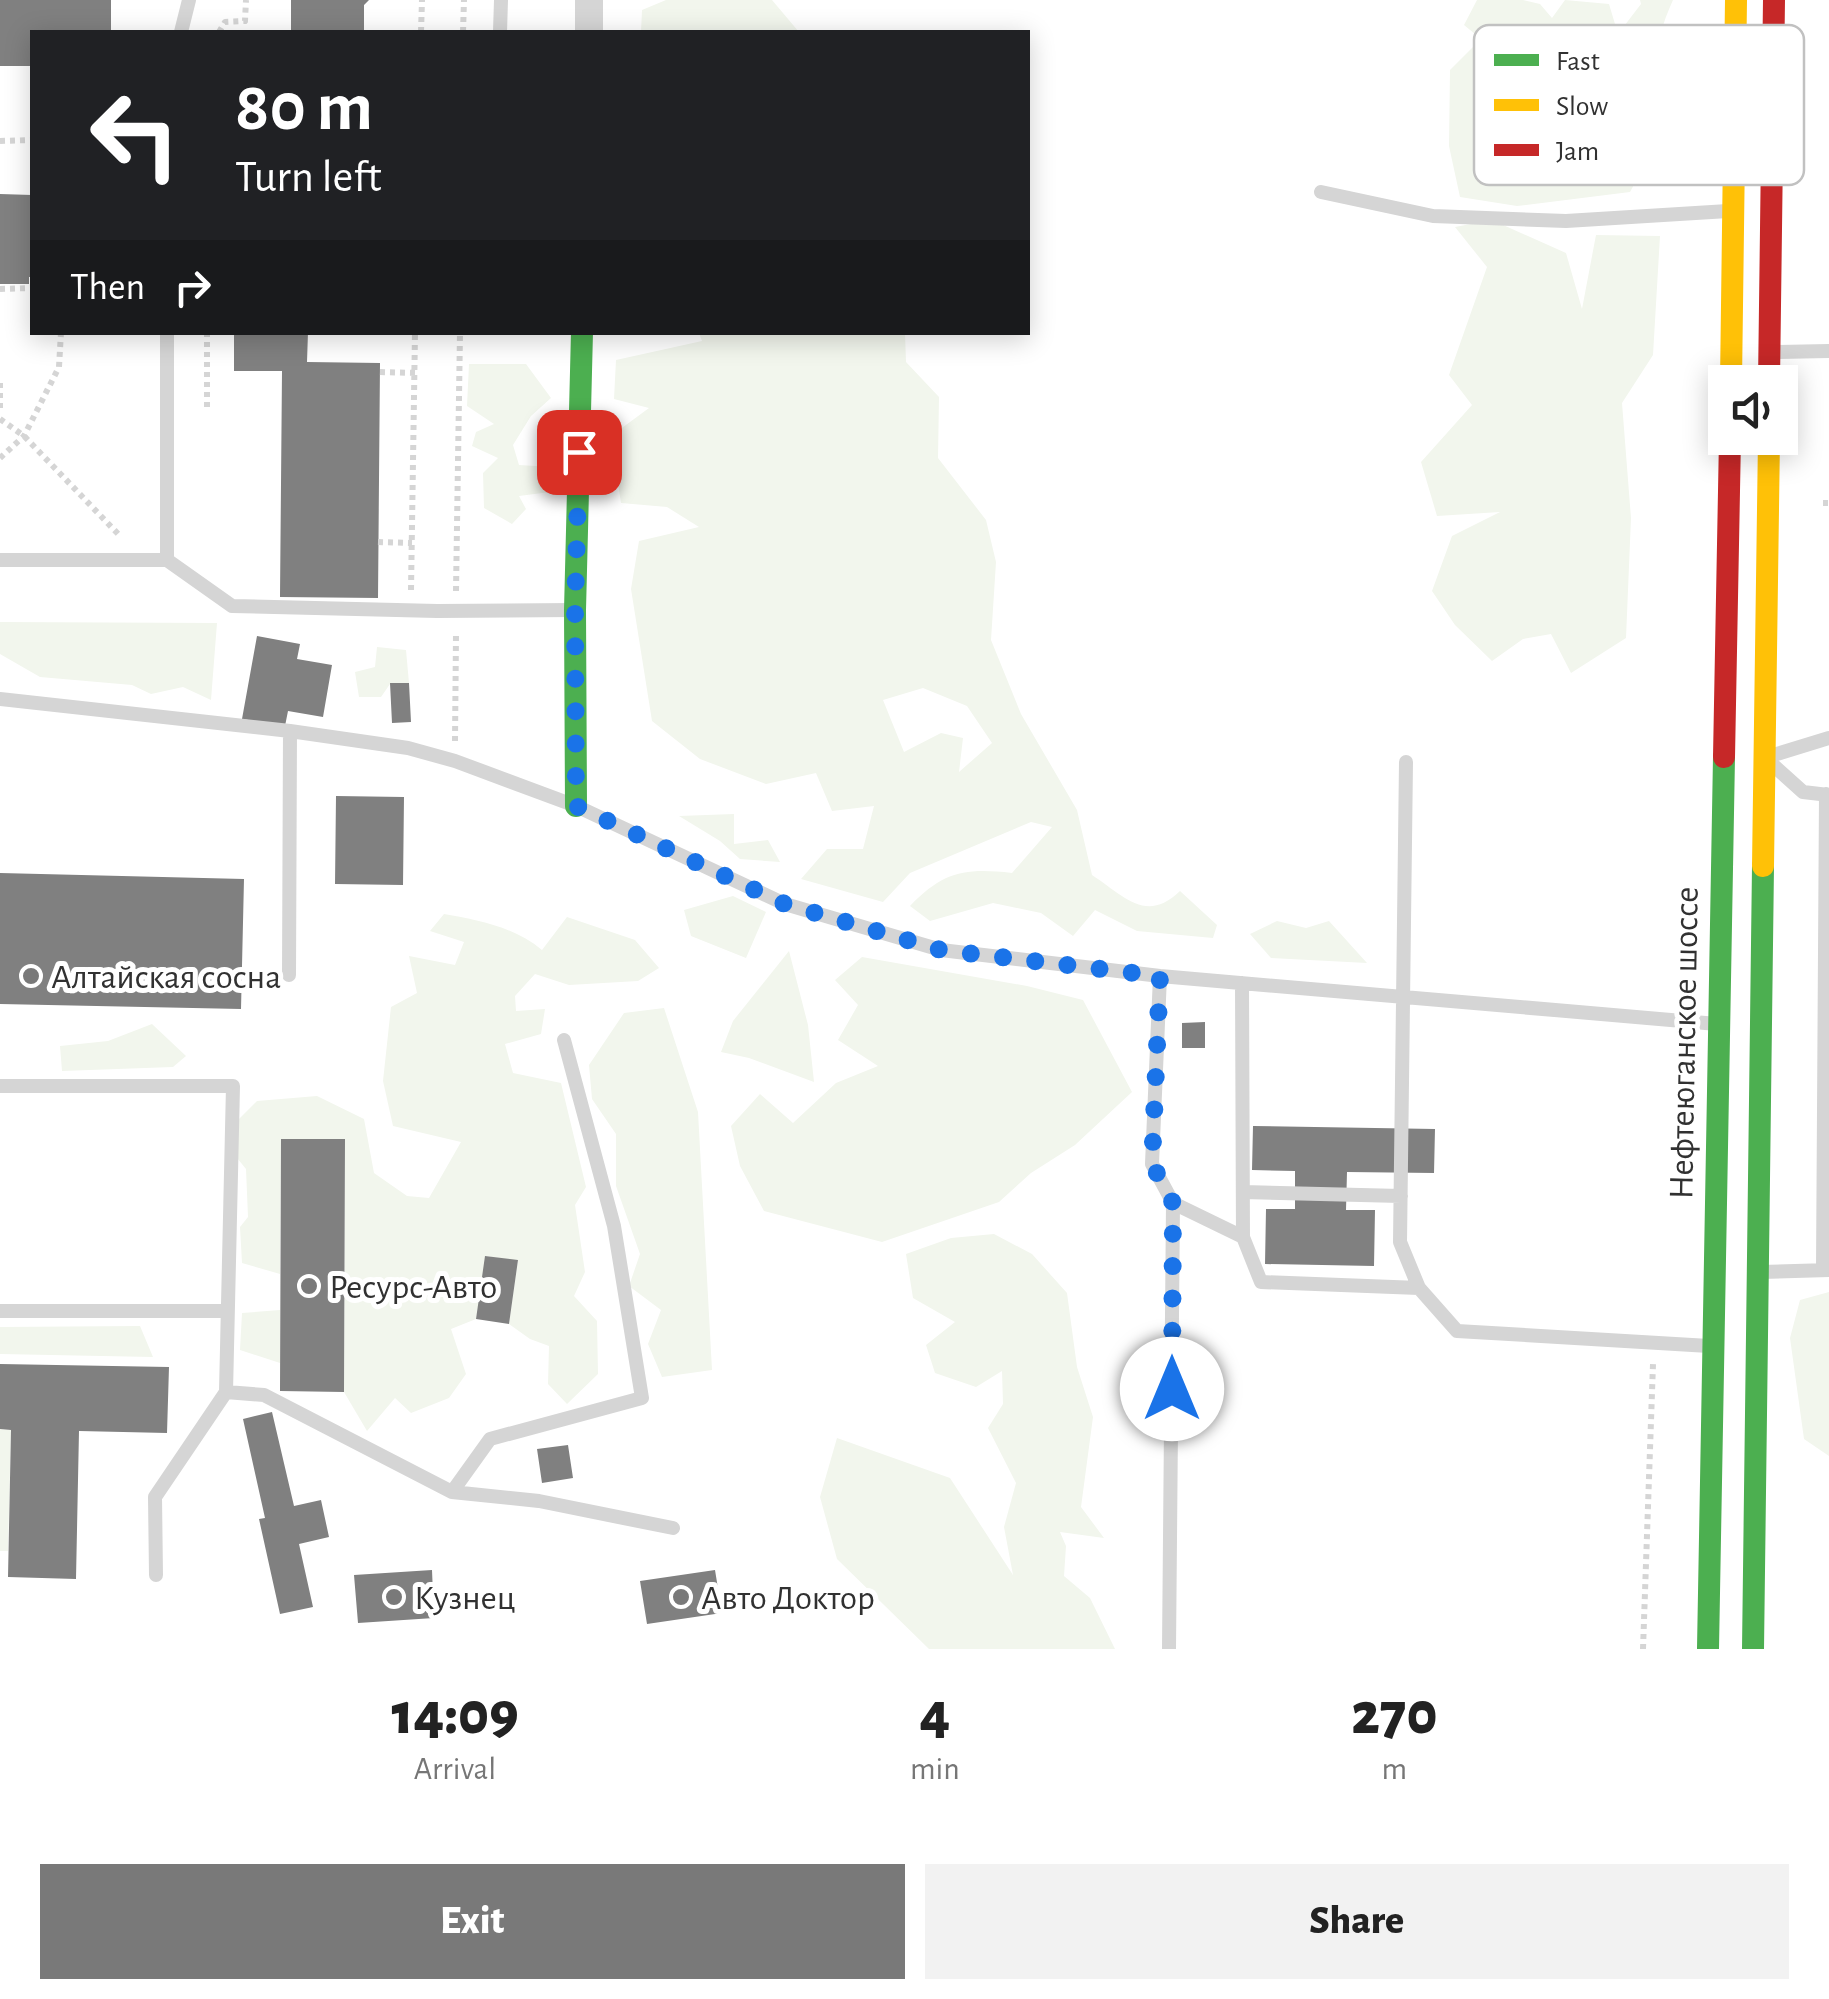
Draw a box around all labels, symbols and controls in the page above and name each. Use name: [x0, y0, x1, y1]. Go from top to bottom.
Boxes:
legend: [1474, 25, 1804, 185]
text: Fast: [1556, 48, 1600, 76]
icon: left: [70, 70, 200, 200]
text: 80 m: [235, 73, 373, 143]
text: Slow: [1556, 93, 1608, 121]
text: Jam: [1556, 138, 1599, 166]
text: Turn left: [235, 155, 382, 200]
icon: right: [165, 260, 220, 315]
text: Then: [70, 269, 145, 307]
map controls: [1708, 365, 1798, 455]
button: sound: [1708, 365, 1798, 455]
pin: [537, 410, 622, 495]
icon: arrive: [552, 425, 607, 480]
street label: Нефтеюганское шоссе: [1664, 886, 1705, 1200]
place label: Алтайская сосна: [51, 960, 281, 995]
marker: Алтайская сосна: [20, 965, 42, 987]
place label: Ресурс-Авто: [329, 1270, 497, 1305]
marker: Ресурс-Авто: [298, 1275, 320, 1297]
position arrow: [1120, 1337, 1224, 1441]
place label: Кузнец: [414, 1581, 516, 1616]
place label: Авто Доктор: [701, 1581, 875, 1616]
marker: Кузнец: [383, 1586, 405, 1608]
marker: Авто Доктор: [670, 1586, 692, 1608]
text: 14:09: [391, 1685, 519, 1745]
text: 4: [919, 1685, 950, 1745]
text: 270: [1351, 1685, 1438, 1745]
text: Arrival: [414, 1753, 496, 1785]
text: min: [910, 1753, 960, 1785]
text: m: [1382, 1753, 1407, 1785]
button: Exit: [40, 1864, 905, 1979]
button: Share: [925, 1864, 1789, 1979]

